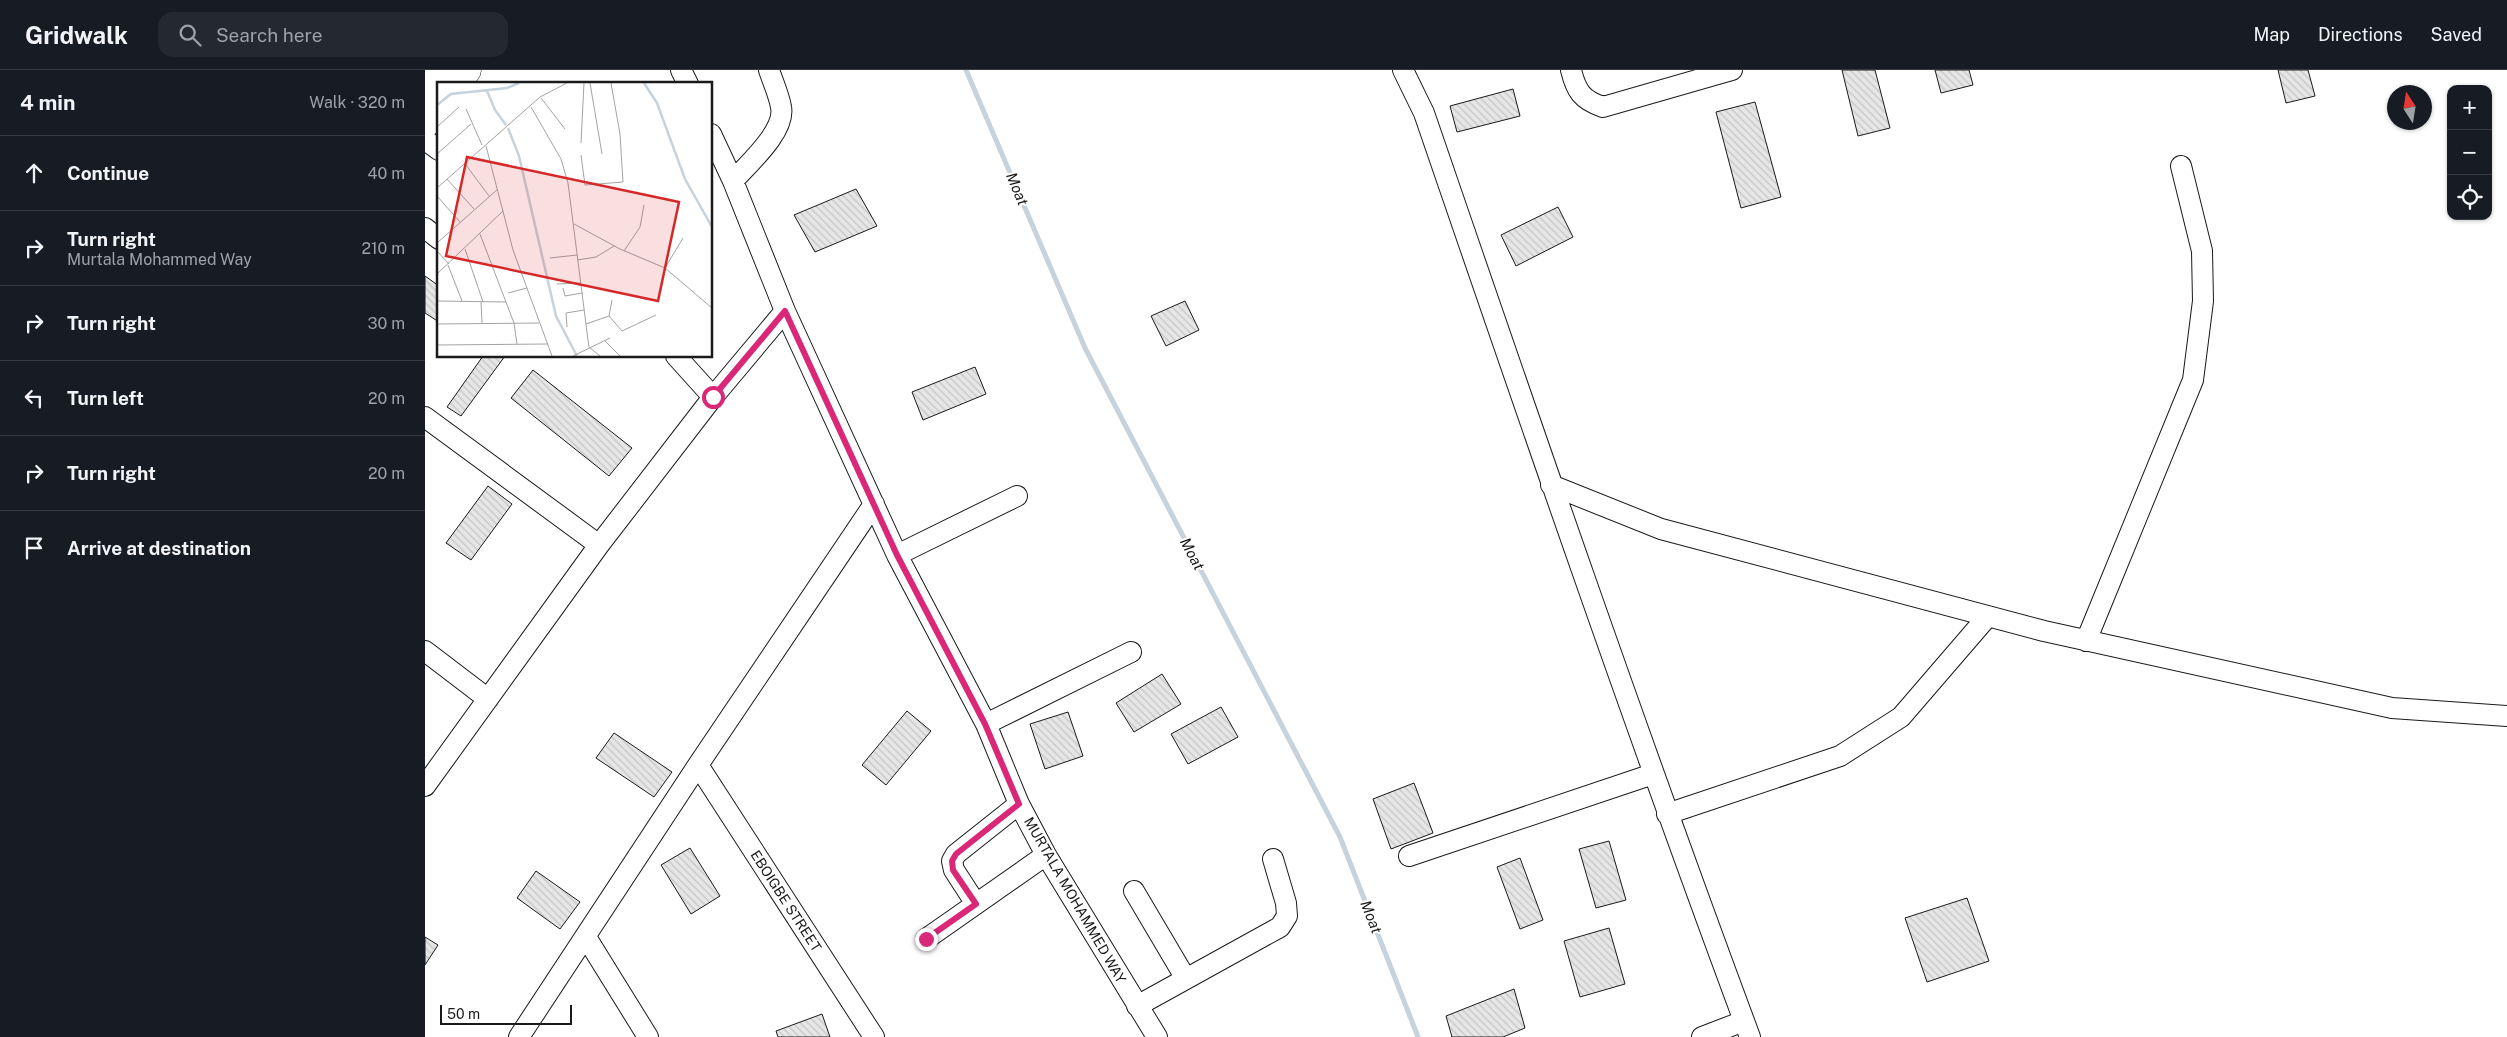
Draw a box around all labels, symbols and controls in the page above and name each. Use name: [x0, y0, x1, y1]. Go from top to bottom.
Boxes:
search box: [158, 12, 508, 57]
text: Gridwalk: [25, 21, 128, 49]
icon: search: [176, 21, 204, 49]
text: Search here: [216, 24, 323, 46]
text: Map: [2253, 24, 2290, 45]
text: Directions: [2318, 24, 2403, 45]
text: Saved: [2431, 24, 2482, 45]
inset map: [437, 82, 713, 358]
north arrow: [2387, 85, 2432, 130]
map controls: [2447, 85, 2492, 220]
button: +: [2447, 85, 2492, 130]
text: 4 min: [20, 90, 75, 115]
text: Walk · 320 m: [309, 93, 405, 112]
button: −: [2447, 130, 2492, 175]
icon: ahead: [20, 159, 48, 187]
text: Continue: [67, 162, 149, 184]
text: 40 m: [367, 164, 405, 183]
water label: Moat: [1003, 170, 1032, 208]
button: locate: [2447, 175, 2492, 220]
text: Turn right: [67, 228, 156, 250]
icon: right: [20, 234, 48, 262]
text: 210 m: [361, 239, 405, 258]
text: Murtala Mohammed Way: [67, 250, 252, 269]
icon: right: [20, 309, 48, 337]
text: Turn right: [67, 312, 156, 334]
text: 30 m: [368, 314, 405, 333]
icon: left: [20, 384, 48, 412]
route start: [702, 386, 725, 409]
text: Turn left: [67, 387, 144, 409]
text: 20 m: [368, 389, 405, 408]
icon: right: [20, 459, 48, 487]
text: Turn right: [67, 462, 156, 484]
text: 20 m: [368, 464, 405, 483]
icon: arrive: [20, 534, 48, 562]
water label: Moat: [1177, 535, 1208, 573]
text: Arrive at destination: [67, 537, 251, 559]
street label: MURTALA MOHAMMED WAY: [1021, 814, 1129, 986]
street label: EBOIGBE STREET: [747, 848, 825, 954]
water label: Moat: [1357, 898, 1386, 936]
route end: [915, 928, 938, 951]
scale bar: [440, 1002, 573, 1025]
text: 50 m: [447, 1006, 480, 1022]

